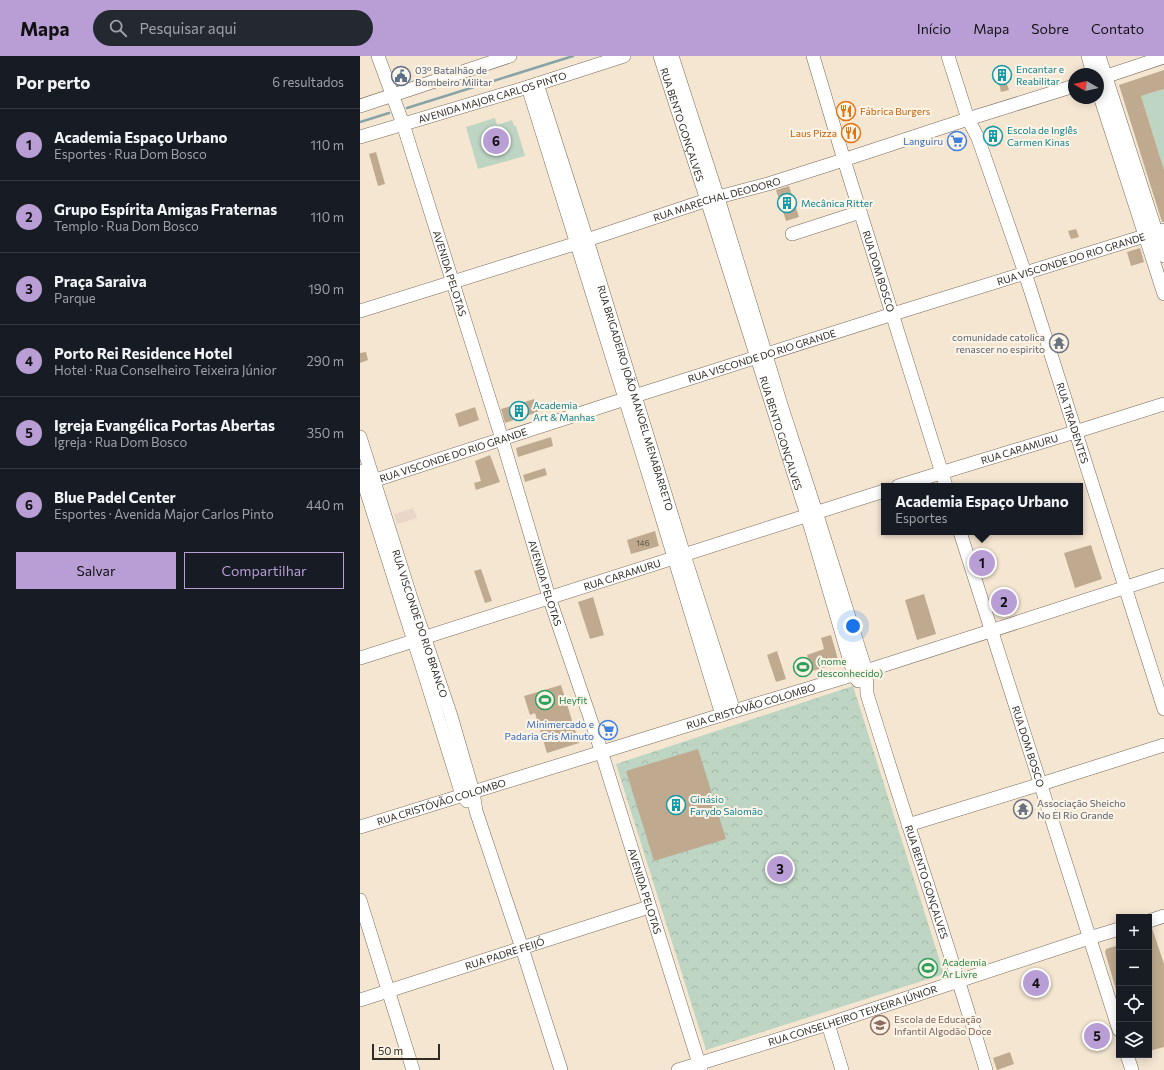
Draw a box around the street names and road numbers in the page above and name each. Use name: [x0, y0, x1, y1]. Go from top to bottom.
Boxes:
street label: RUA BENTO GONÇALVES: [658, 66, 707, 183]
street label: AVENIDA MAJOR CARLOS PINTO: [417, 69, 568, 125]
street label: RUA MARECHAL DEODORO: [652, 174, 782, 224]
street label: AVENIDA PELOTAS: [431, 229, 469, 318]
street label: RUA DOM BOSCO: [860, 229, 897, 313]
street label: RUA VISCONDE DO RIO GRANDE: [995, 230, 1147, 287]
street label: RUA BRIGADEIRO JOÃO MANOEL MENABARRETO: [595, 284, 676, 512]
street label: RUA VISCONDE DO RIO GRANDE: [686, 327, 837, 385]
street label: RUA BENTO GONÇALVES: [757, 375, 805, 492]
street label: RUA TIRADENTES: [1054, 381, 1091, 465]
street label: RUA VISCONDE DO RIO GRANDE: [378, 425, 529, 484]
street label: RUA CARAMURU: [979, 431, 1060, 466]
street label: AVENIDA PELOTAS: [526, 539, 564, 628]
street label: RUA VISCONDE DO RIO BRANCO: [390, 548, 450, 699]
street label: RUA CARAMURU: [582, 557, 662, 592]
street label: RUA CRISTÓVÃO COLOMBO: [685, 681, 817, 731]
street label: RUA DOM BOSCO: [1010, 704, 1047, 789]
street label: RUA CRISTÓVÃO COLOMBO: [375, 776, 507, 827]
street label: RUA BENTO GONÇALVES: [903, 823, 951, 940]
street label: AVENIDA PELOTAS: [626, 847, 664, 936]
street label: RUA PADRE FEIJÓ: [464, 935, 546, 972]
street label: RUA CONSELHEIRO TEIXEIRA JÚNIOR: [767, 982, 939, 1048]

